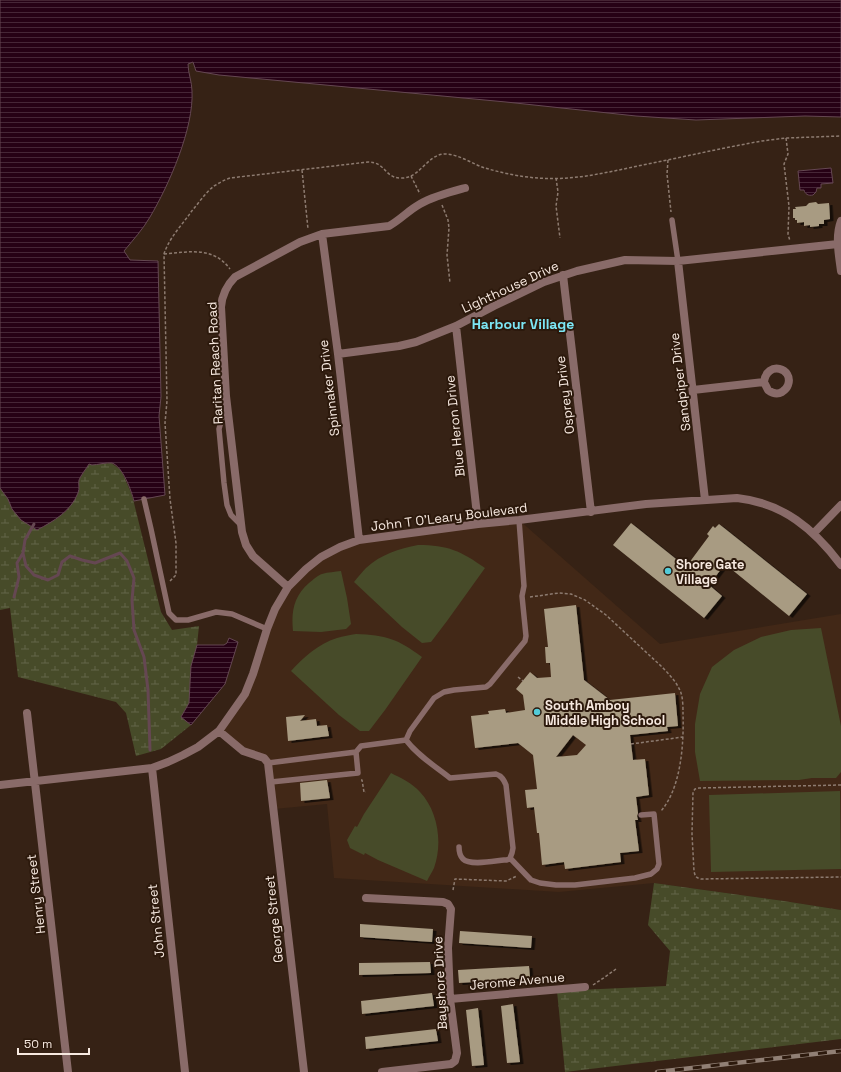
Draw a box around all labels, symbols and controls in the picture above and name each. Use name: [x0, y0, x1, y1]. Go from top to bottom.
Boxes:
street label: Lighthouse Drive: [459, 257, 561, 317]
street label: Raritan Reach Road: [203, 301, 227, 425]
district label: Harbour Village: [472, 315, 574, 333]
street label: Sandpiper Drive: [666, 332, 694, 432]
street label: Spinnaker Drive: [315, 339, 343, 437]
street label: Osprey Drive: [552, 355, 578, 435]
street label: Blue Heron Drive: [441, 374, 469, 478]
street label: John T O'Leary Boulevard: [370, 499, 528, 535]
place label: Shore Gate Village: [676, 556, 744, 588]
marker: Shore Gate Village: [663, 566, 673, 576]
place label: South Amboy Middle High School: [545, 697, 665, 729]
marker: South Amboy Middle High School: [532, 707, 542, 717]
street label: Henry Street: [23, 853, 49, 935]
street label: George Street: [261, 874, 287, 964]
street label: John Street: [144, 883, 168, 959]
street label: Bayshore Drive: [429, 936, 451, 1030]
street label: Jerome Avenue: [469, 968, 565, 994]
scale bar: [18, 1030, 89, 1056]
text: 50 m: [24, 1036, 52, 1052]

